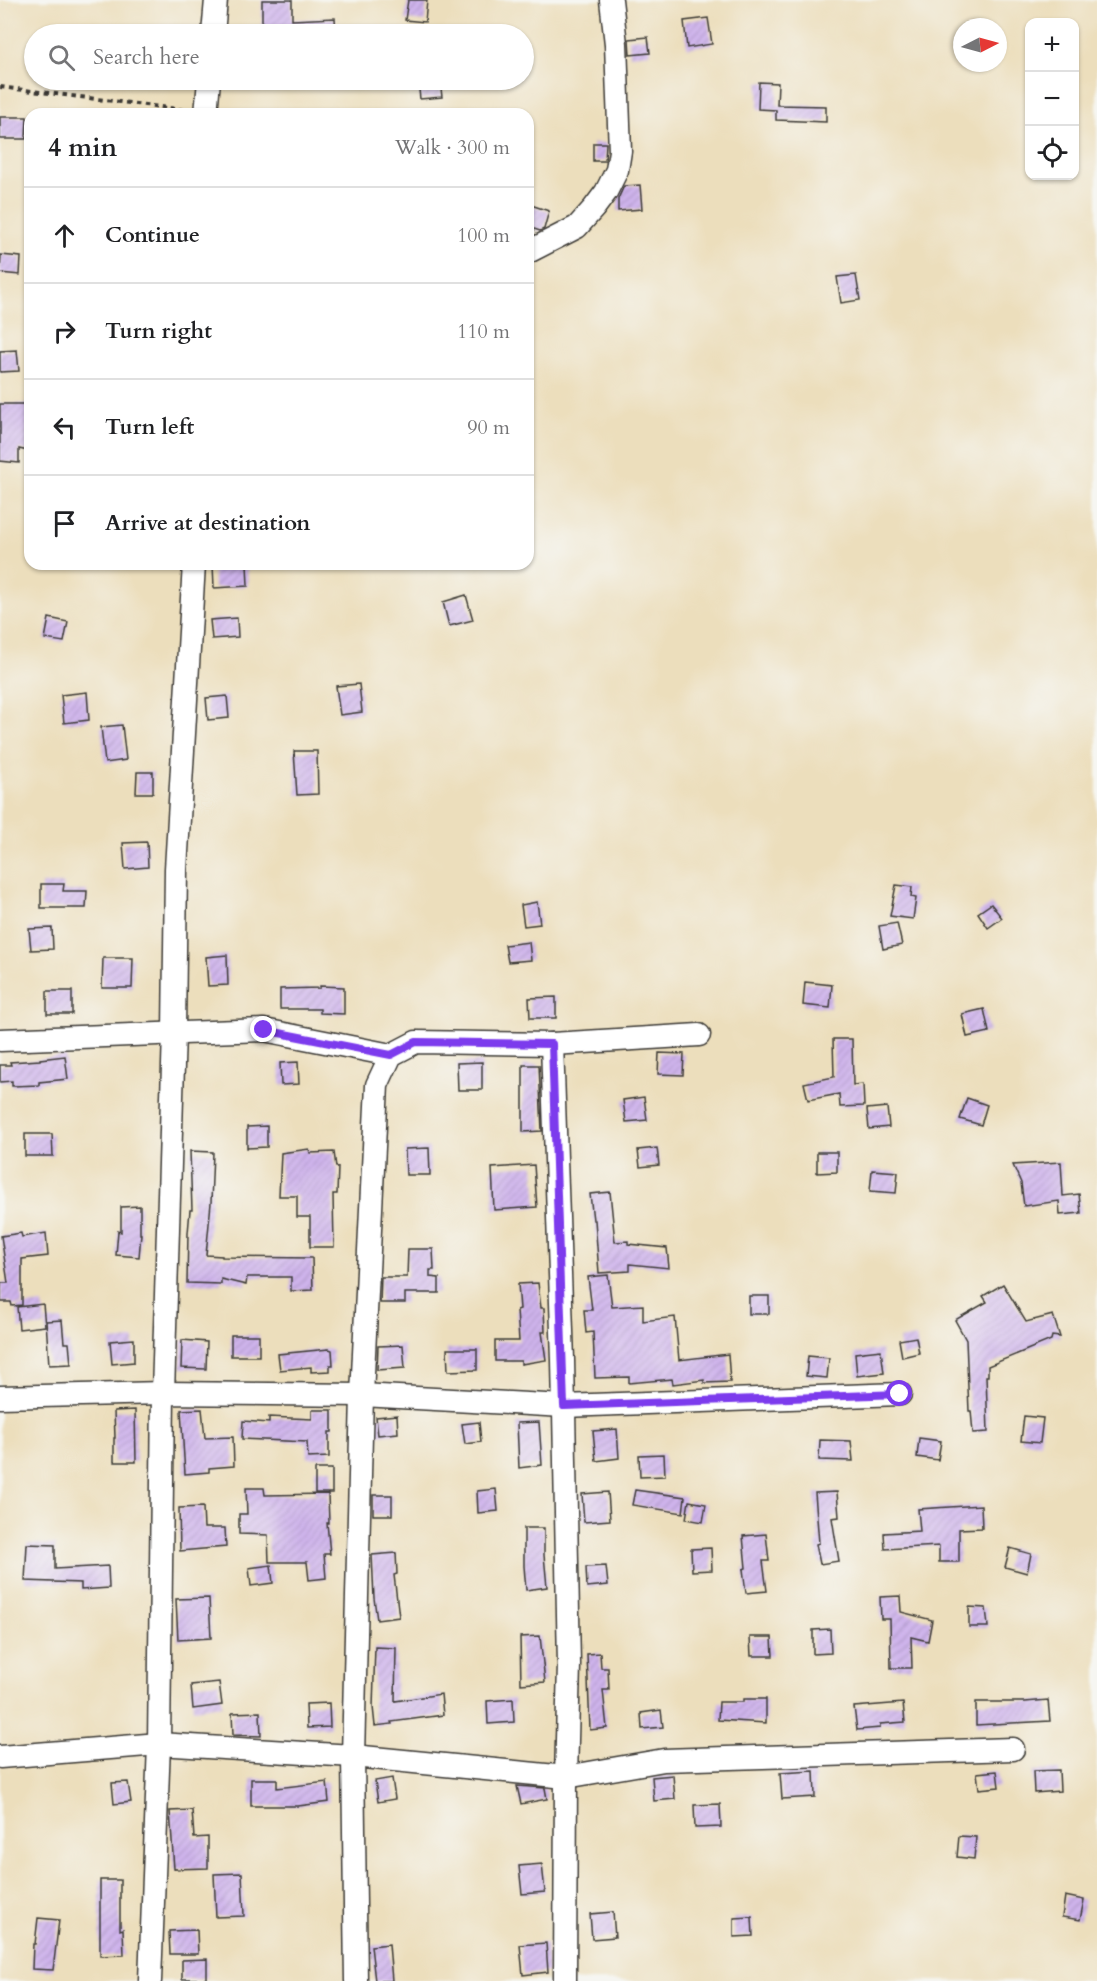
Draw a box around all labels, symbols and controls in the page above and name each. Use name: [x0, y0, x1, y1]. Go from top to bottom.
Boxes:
north arrow: [953, 18, 1007, 72]
map controls: [1025, 18, 1079, 180]
button: +: [1025, 18, 1079, 72]
search box: [24, 24, 534, 90]
icon: search: [45, 41, 78, 74]
text: Search here: [93, 42, 200, 72]
button: −: [1025, 72, 1079, 126]
button: locate: [1025, 126, 1079, 180]
text: 4 min: [48, 130, 117, 165]
text: Walk · 300 m: [395, 134, 510, 161]
icon: ahead: [48, 219, 81, 252]
text: Continue: [105, 220, 200, 250]
text: 100 m: [457, 222, 510, 249]
icon: right: [48, 315, 81, 348]
text: Turn right: [105, 316, 212, 346]
text: 110 m: [457, 318, 510, 345]
icon: left: [48, 411, 81, 444]
text: Turn left: [105, 412, 194, 442]
text: 90 m: [467, 414, 510, 441]
icon: arrive: [48, 507, 81, 540]
text: Arrive at destination: [105, 508, 310, 538]
route end: [250, 1016, 276, 1042]
route start: [886, 1380, 912, 1406]

